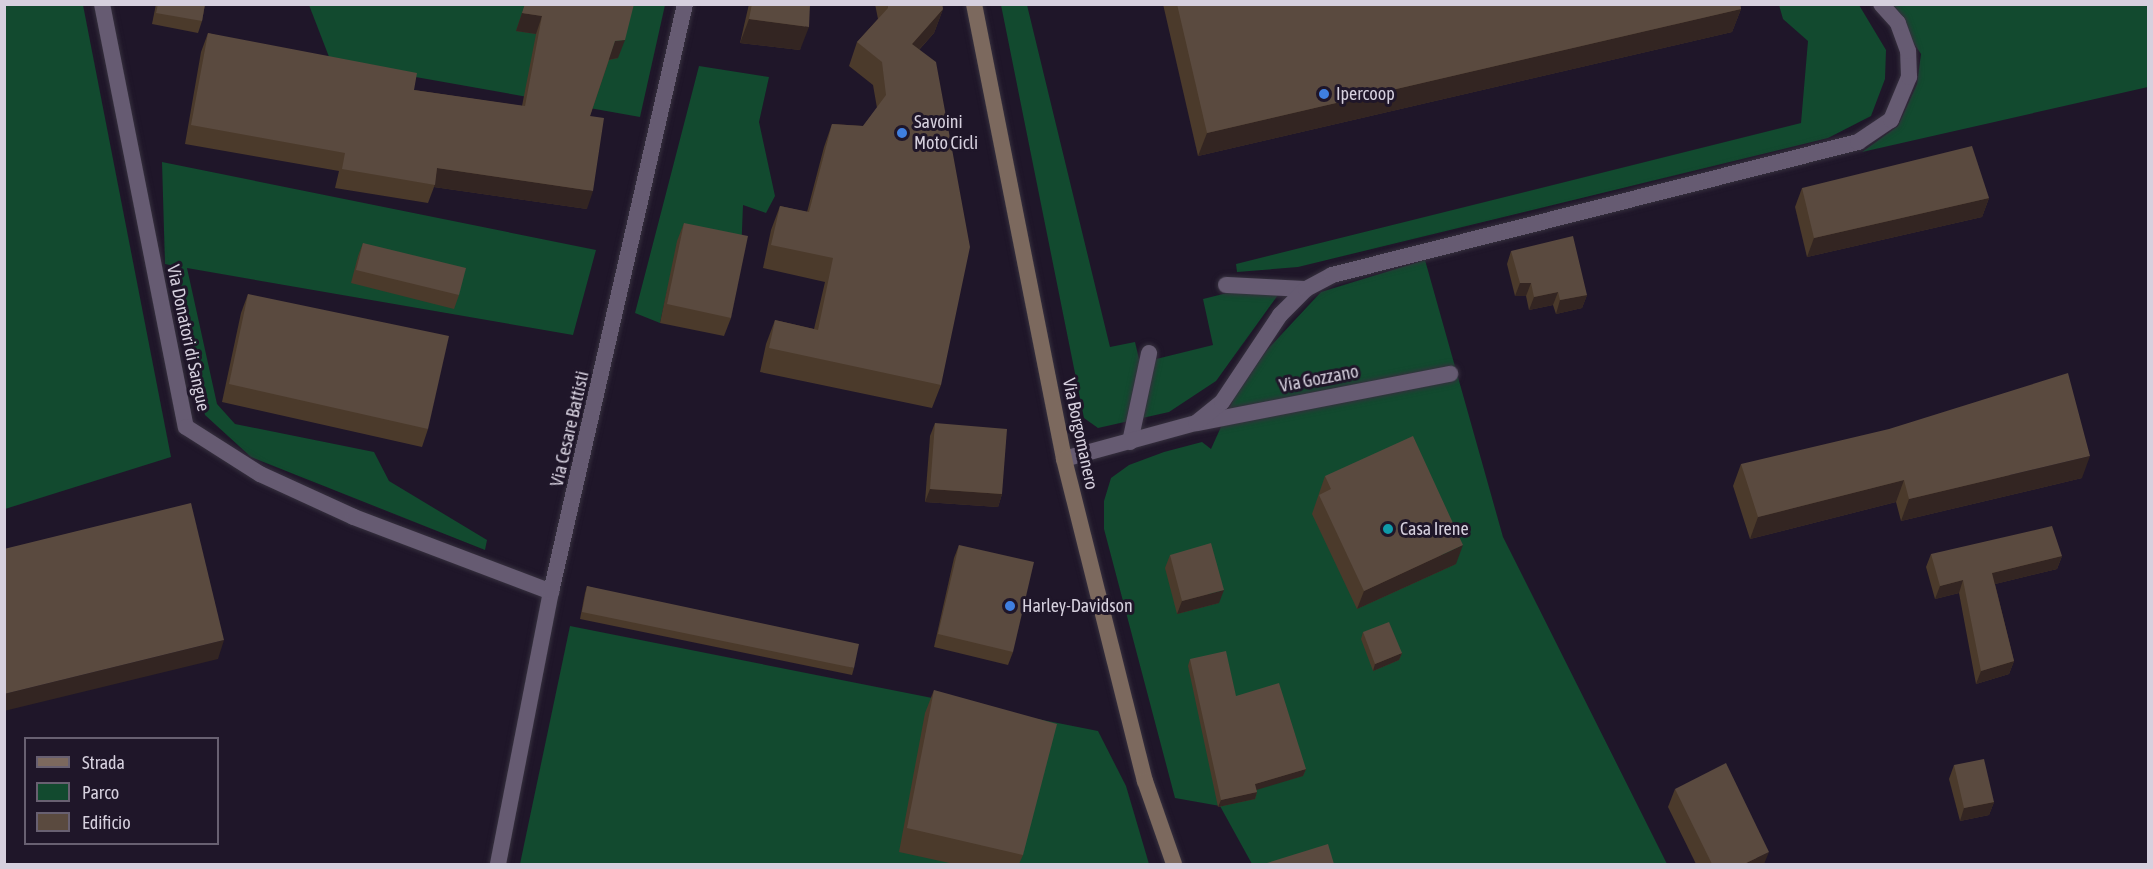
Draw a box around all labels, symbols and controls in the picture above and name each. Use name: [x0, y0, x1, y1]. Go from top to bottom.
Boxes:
place label: Ipercoop: [1336, 83, 1395, 105]
marker: Ipercoop: [1317, 87, 1331, 101]
place label: Savoini Moto Cicli: [914, 112, 978, 154]
marker: Savoini Moto Cicli: [895, 126, 909, 140]
street label: Via Donatori di Sangue: [162, 263, 214, 413]
street label: Via Gozzano: [1278, 361, 1360, 397]
street label: Via Cesare Battisti: [546, 369, 594, 489]
street label: Via Borgomanero: [1058, 376, 1102, 492]
place label: Casa Irene: [1400, 518, 1469, 540]
marker: Casa Irene: [1381, 522, 1395, 536]
place label: Harley-Davidson: [1022, 595, 1133, 617]
marker: Harley-Davidson: [1003, 599, 1017, 613]
legend: [24, 737, 219, 845]
text: Strada: [82, 752, 125, 773]
text: Parco: [82, 782, 119, 803]
text: Edificio: [82, 812, 131, 833]

